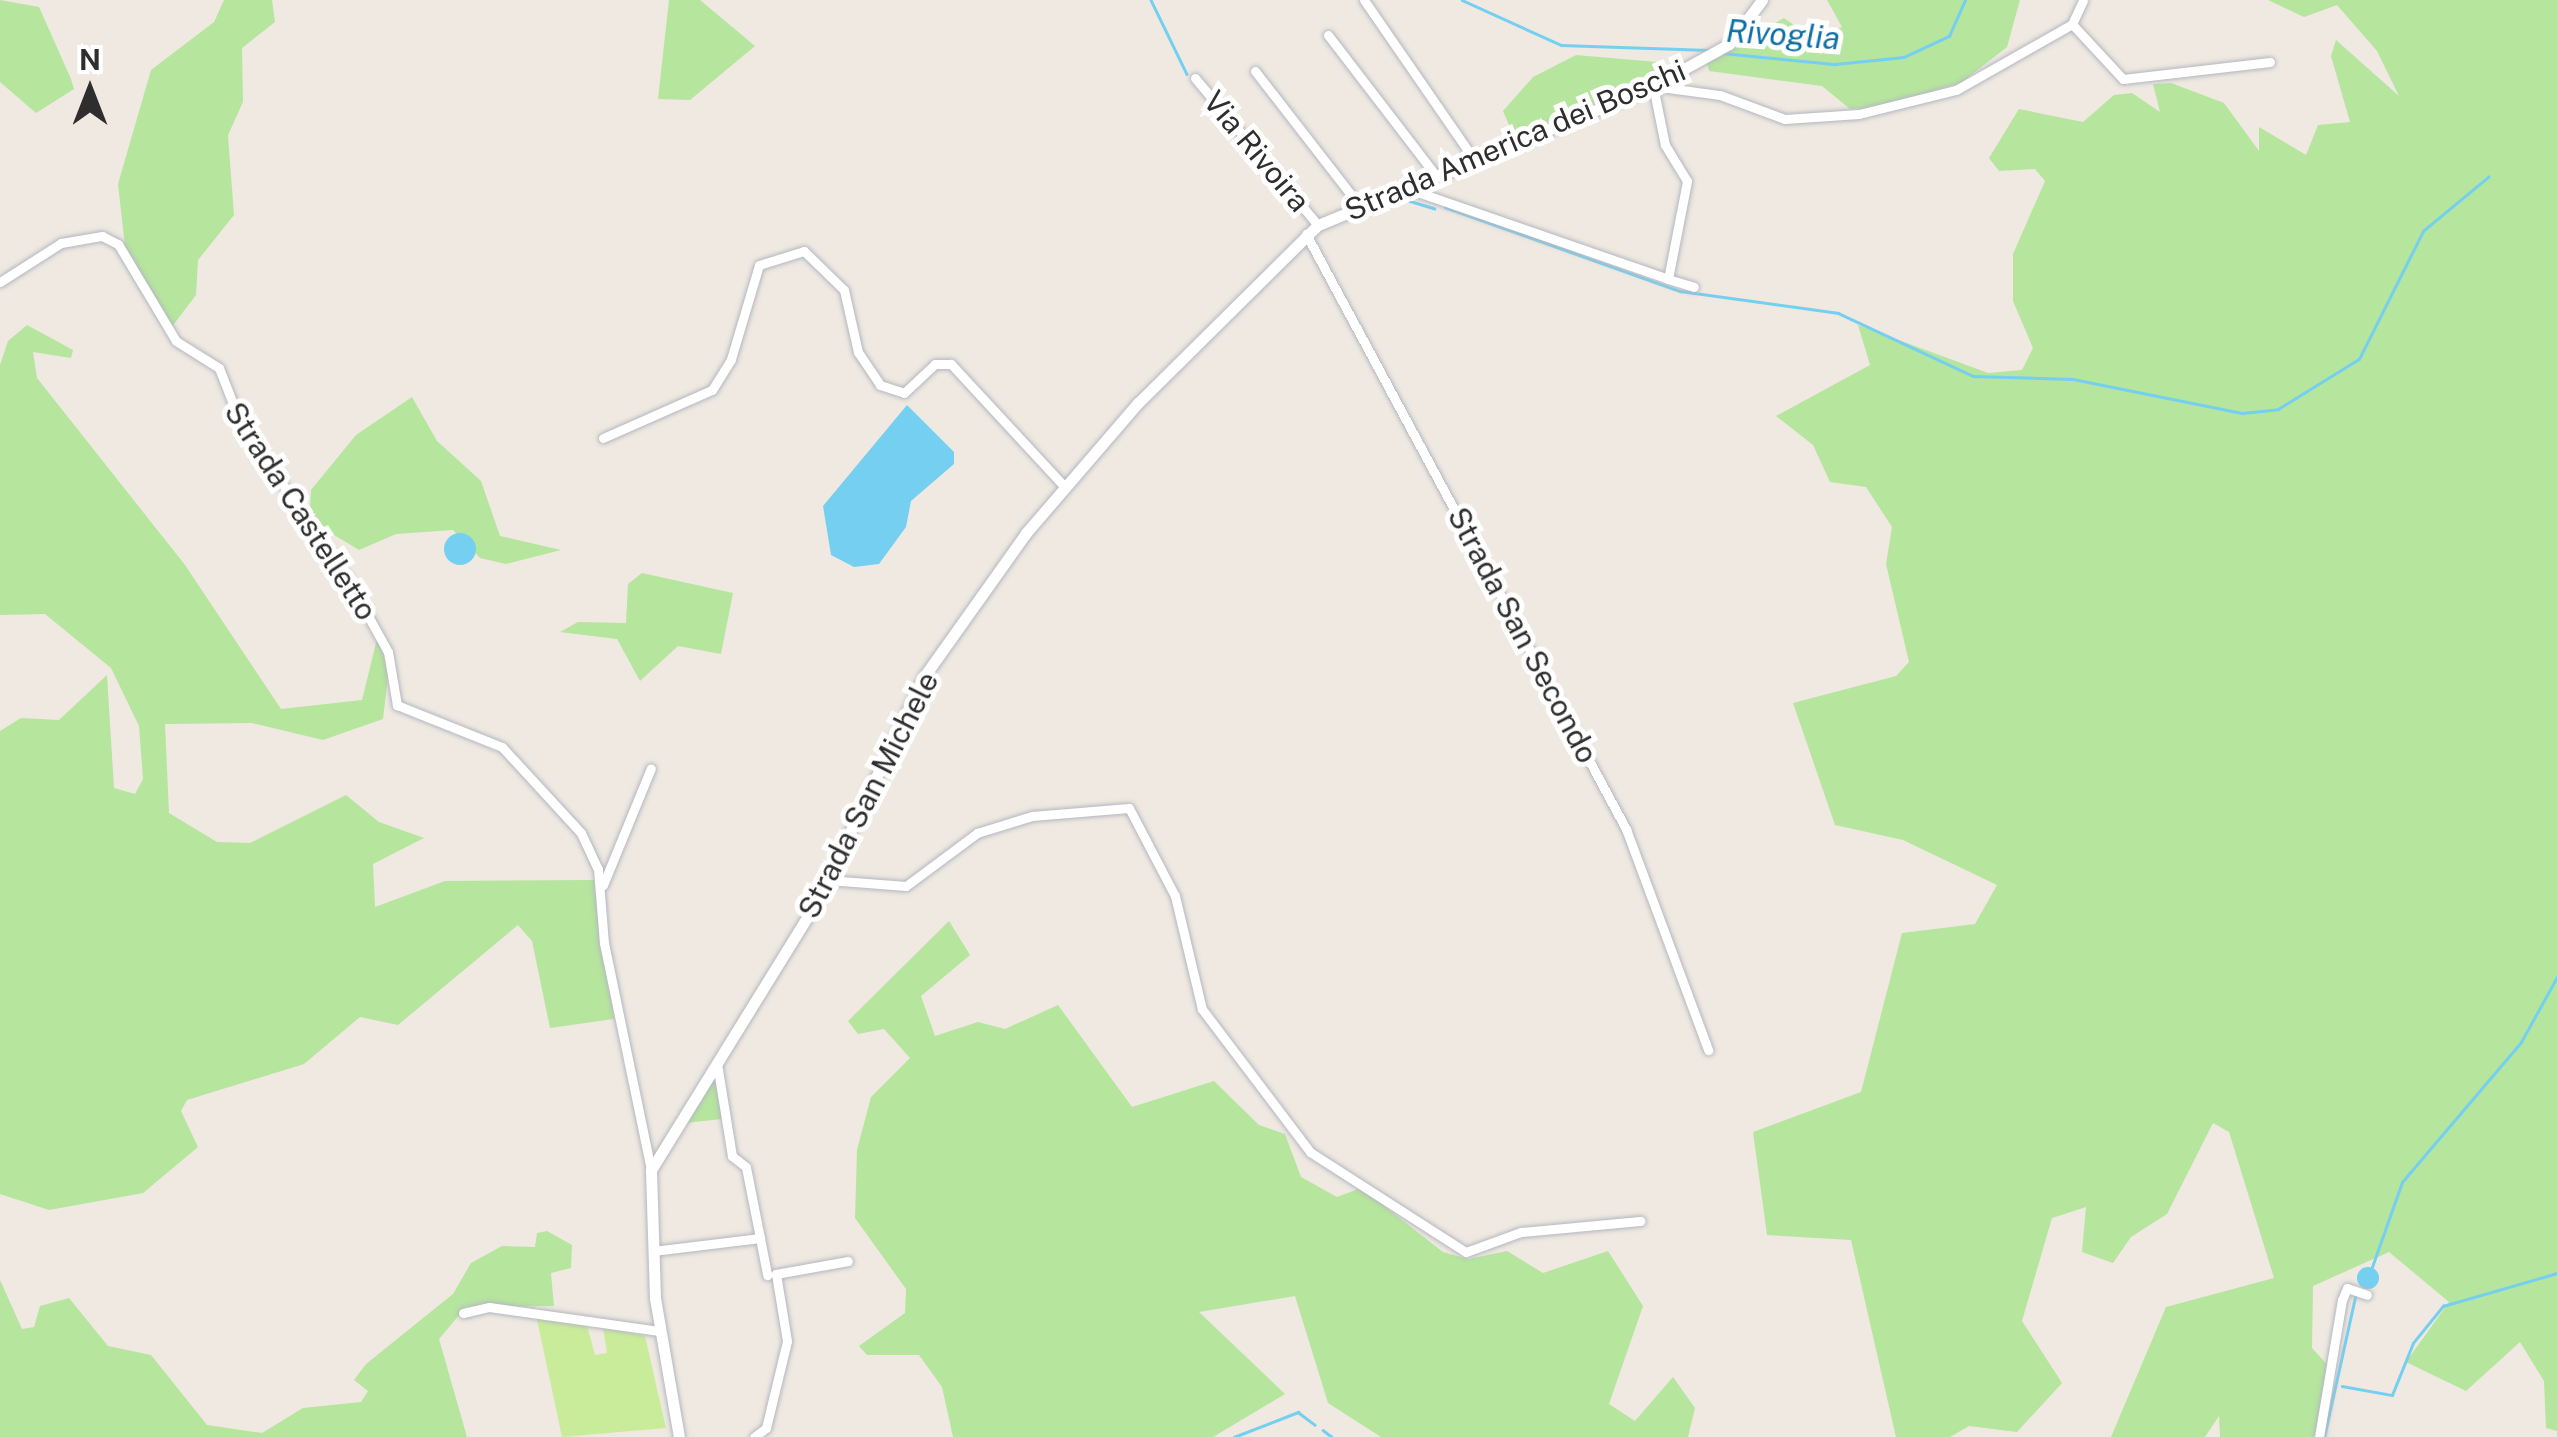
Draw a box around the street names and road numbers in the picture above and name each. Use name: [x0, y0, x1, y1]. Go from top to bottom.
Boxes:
street label: Strada America dei Boschi: [1339, 52, 1691, 228]
street label: Via Rivoira: [1196, 83, 1318, 219]
street label: Strada Castelletto: [217, 395, 385, 627]
street label: Strada San Secondo: [1440, 501, 1606, 769]
street label: Strada San Michele: [790, 666, 946, 924]

